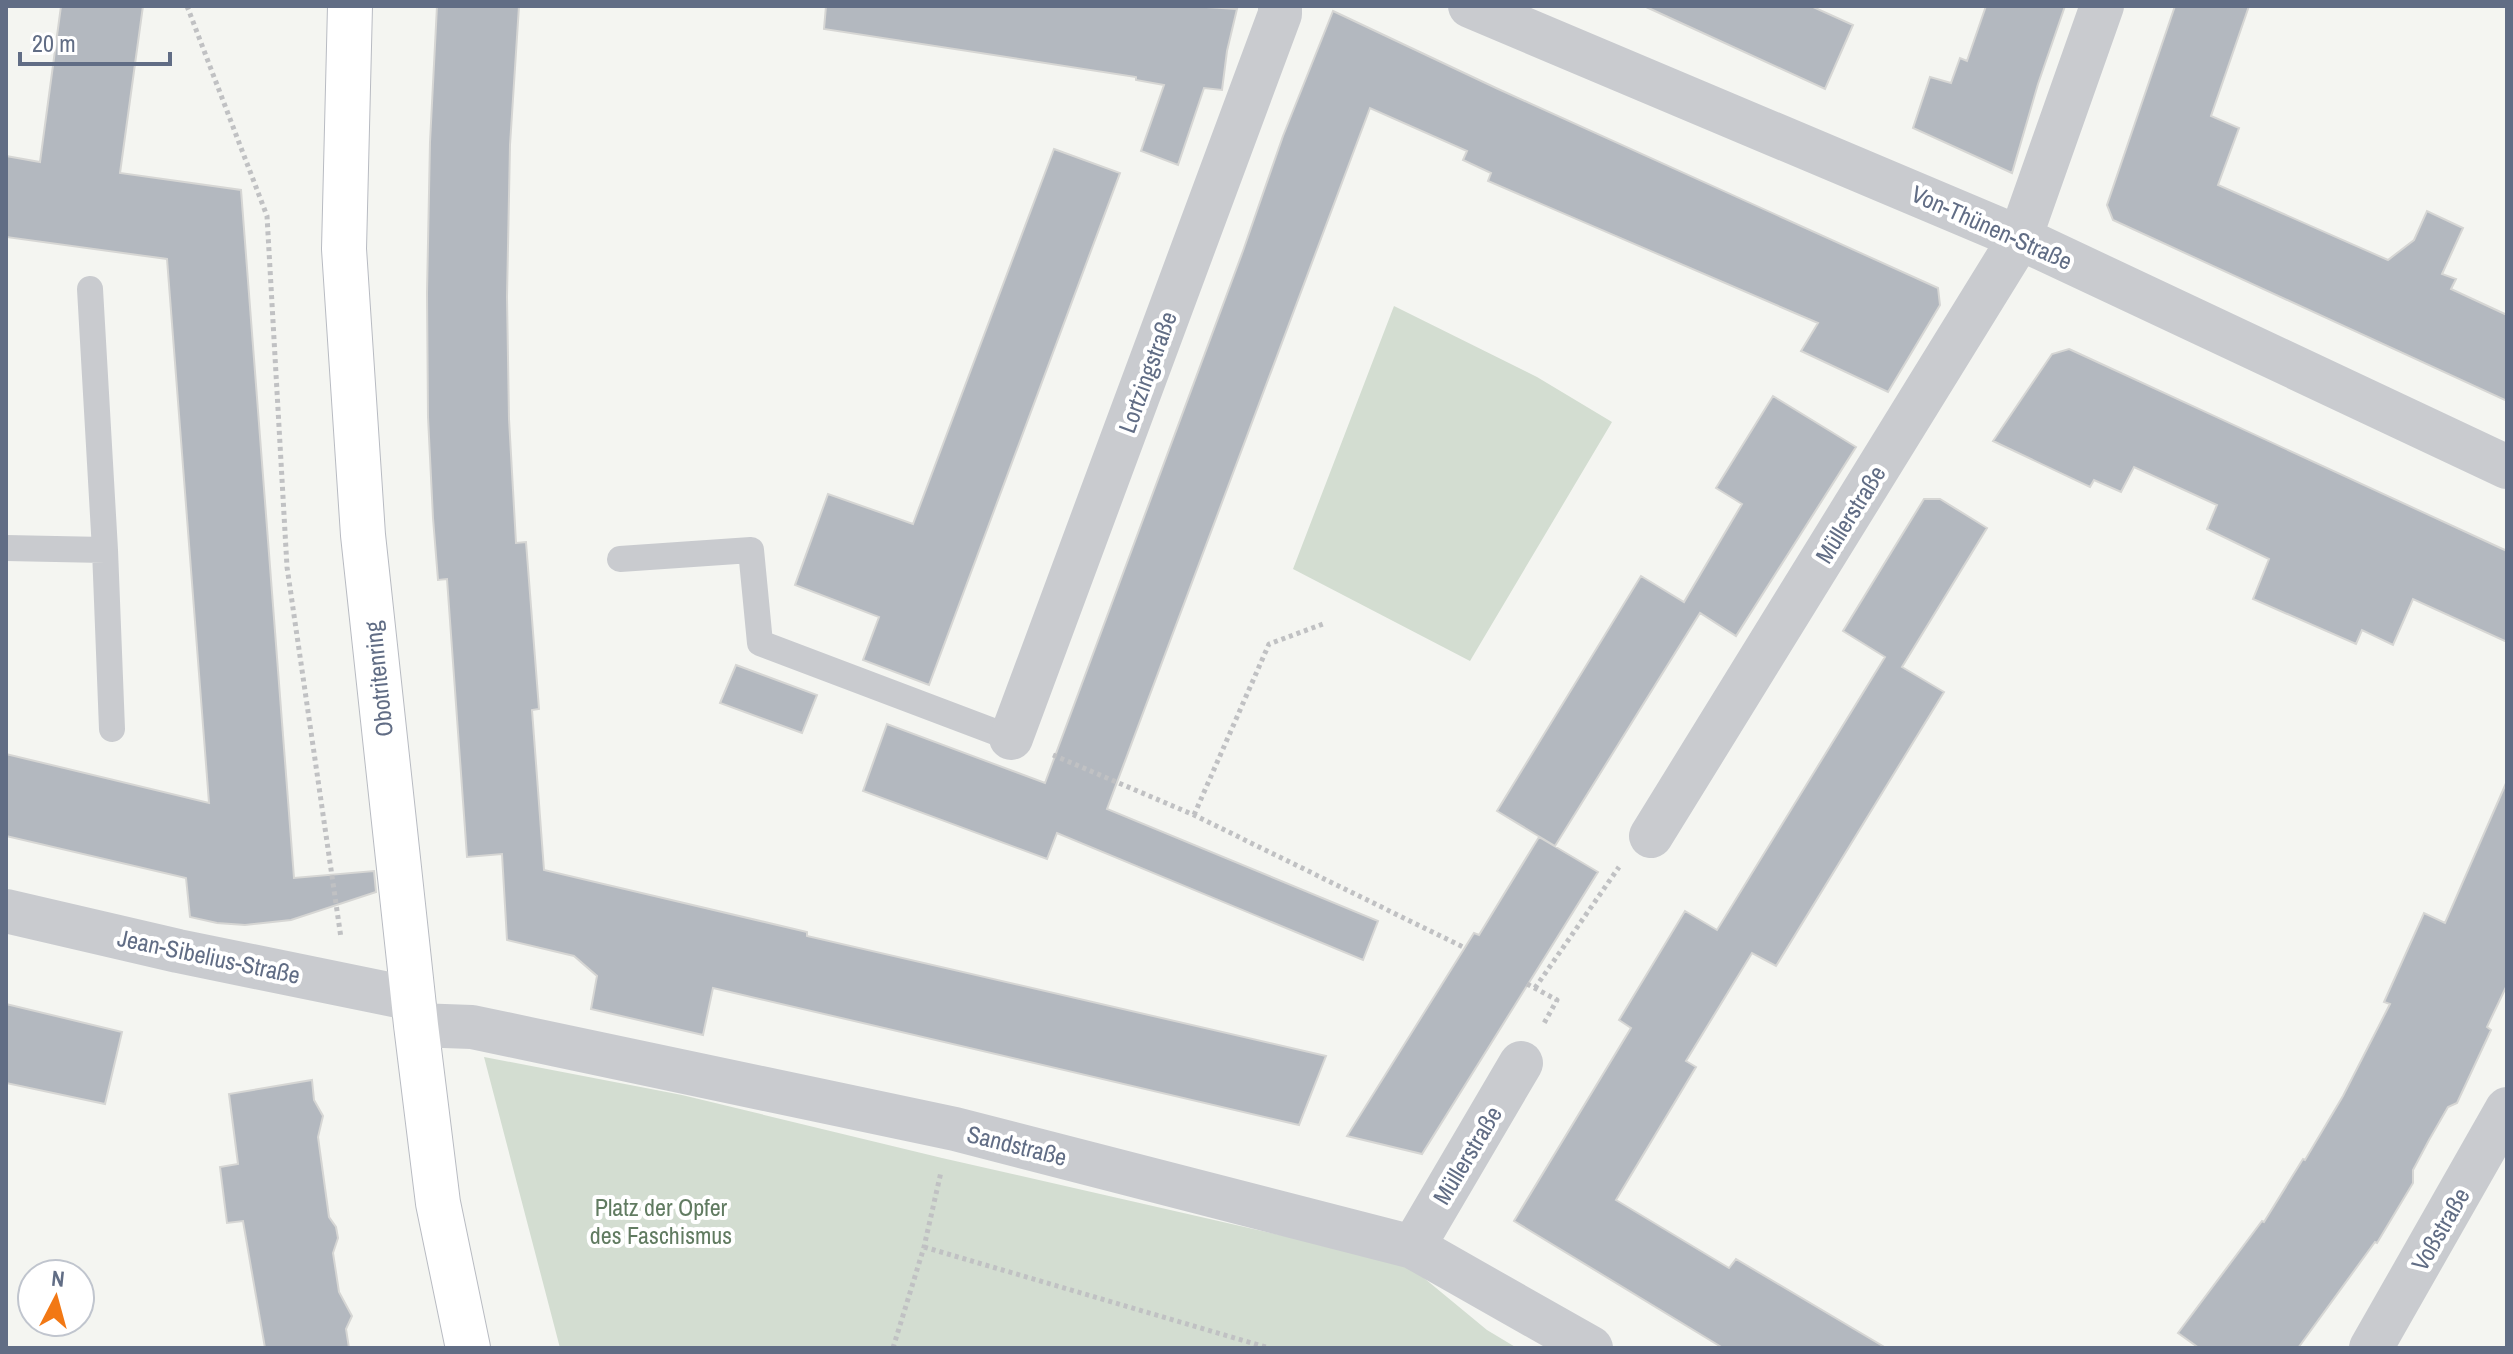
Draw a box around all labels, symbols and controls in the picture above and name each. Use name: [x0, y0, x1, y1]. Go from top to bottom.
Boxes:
scale bar: [20, 16, 170, 66]
text: 20 m: [32, 27, 76, 59]
street label: Von-Thünen-Straße: [1907, 177, 2077, 277]
street label: Lortzingstraße: [1110, 307, 1184, 437]
street label: Müllerstraße: [1807, 459, 1893, 569]
street label: Obotritenring: [356, 620, 400, 738]
street label: Jean-Sibelius-Straße: [115, 921, 303, 991]
street label: Müllerstraße: [1425, 1100, 1509, 1210]
street label: Sandstraße: [964, 1117, 1070, 1173]
street label: Voßstraße: [2403, 1182, 2477, 1276]
park label: Platz der Opfer des Faschismus: [590, 1191, 732, 1251]
north arrow: [16, 1258, 96, 1338]
text: N: [50, 1263, 66, 1294]

